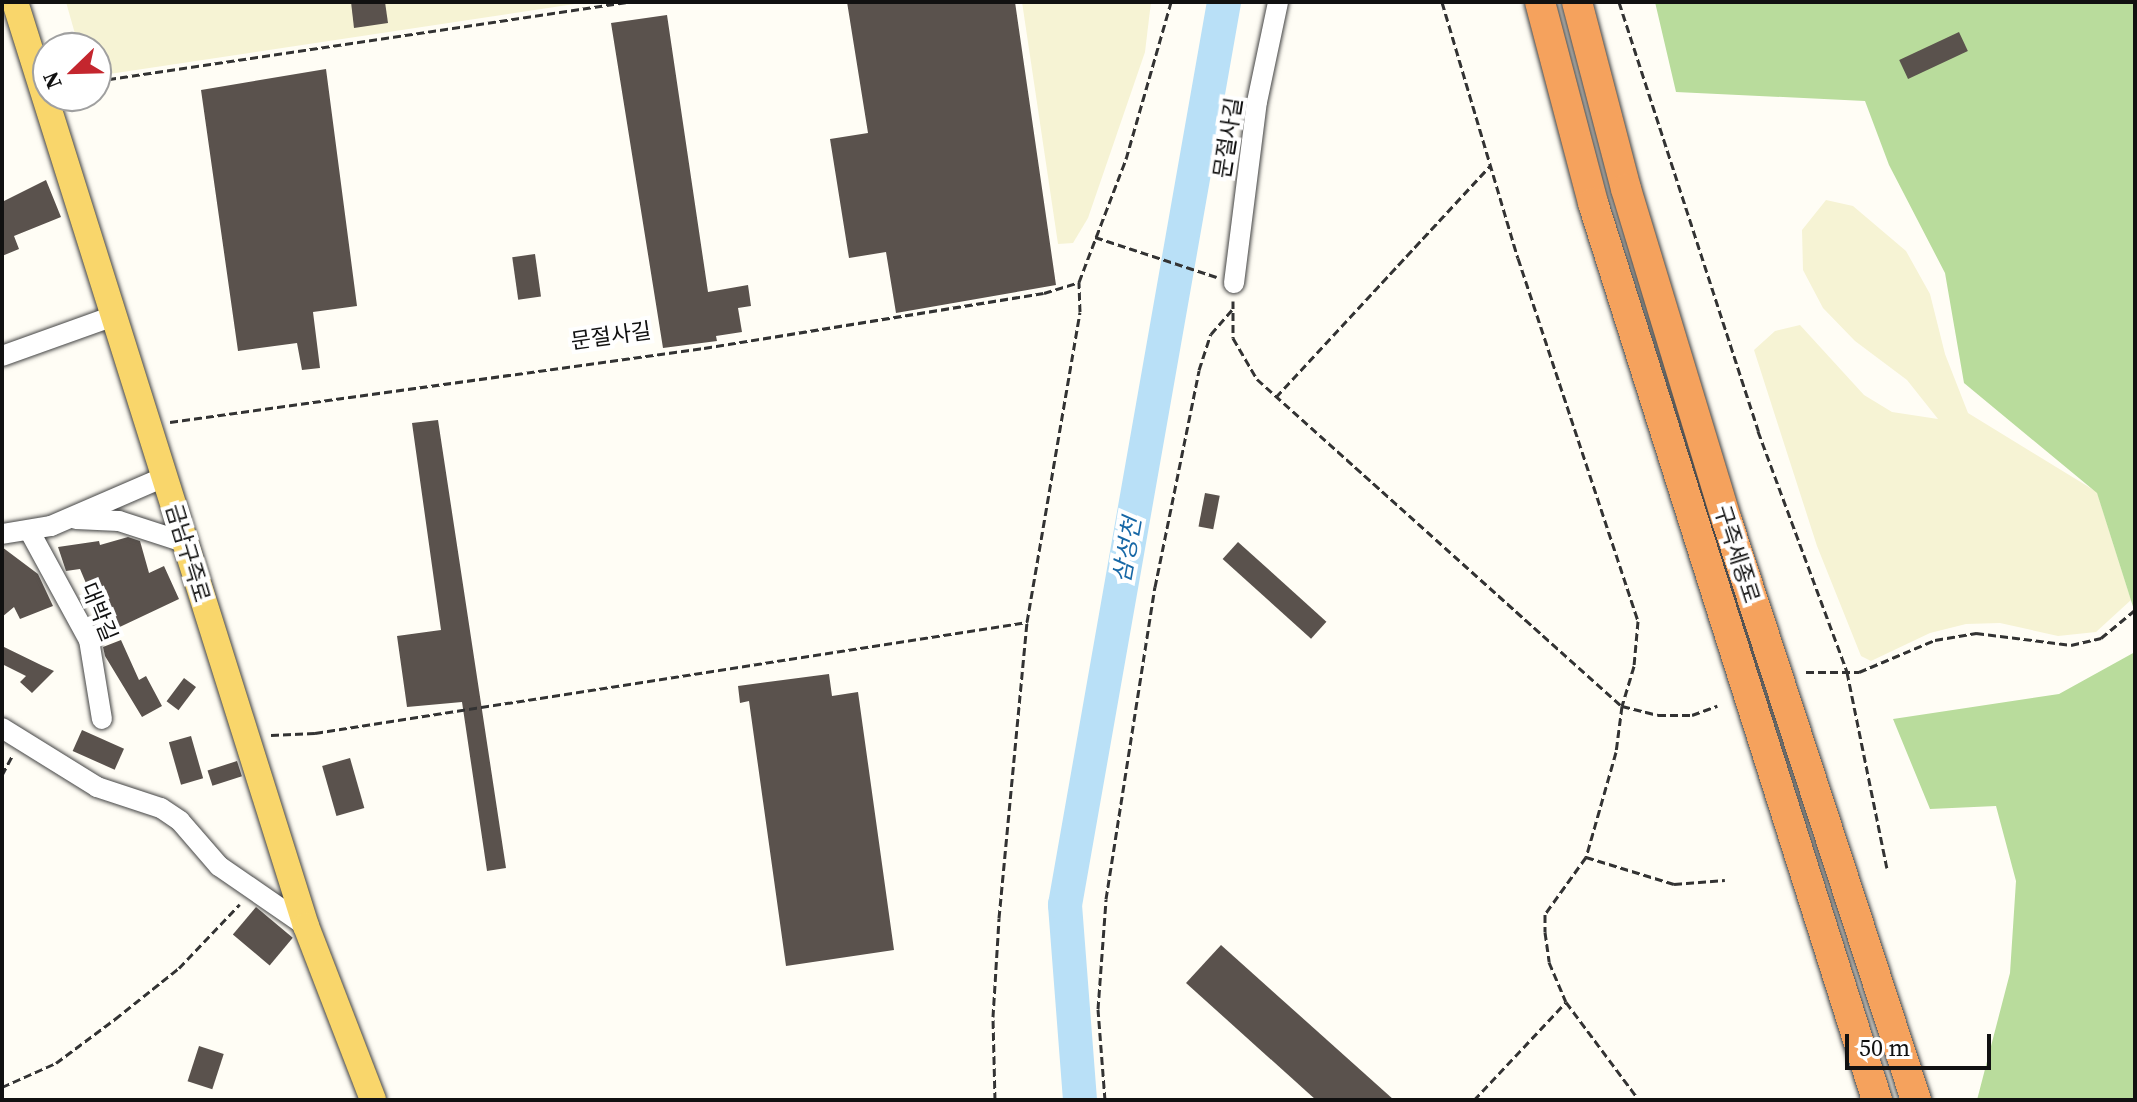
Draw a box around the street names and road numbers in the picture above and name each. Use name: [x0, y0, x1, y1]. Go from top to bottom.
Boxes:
street label: 문절사길: [1209, 96, 1247, 180]
street label: 문절사길: [569, 317, 653, 355]
street label: 금남구즉로: [161, 501, 215, 605]
street label: 구즉세종로: [1709, 502, 1765, 606]
street label: 대박길: [75, 579, 123, 645]

